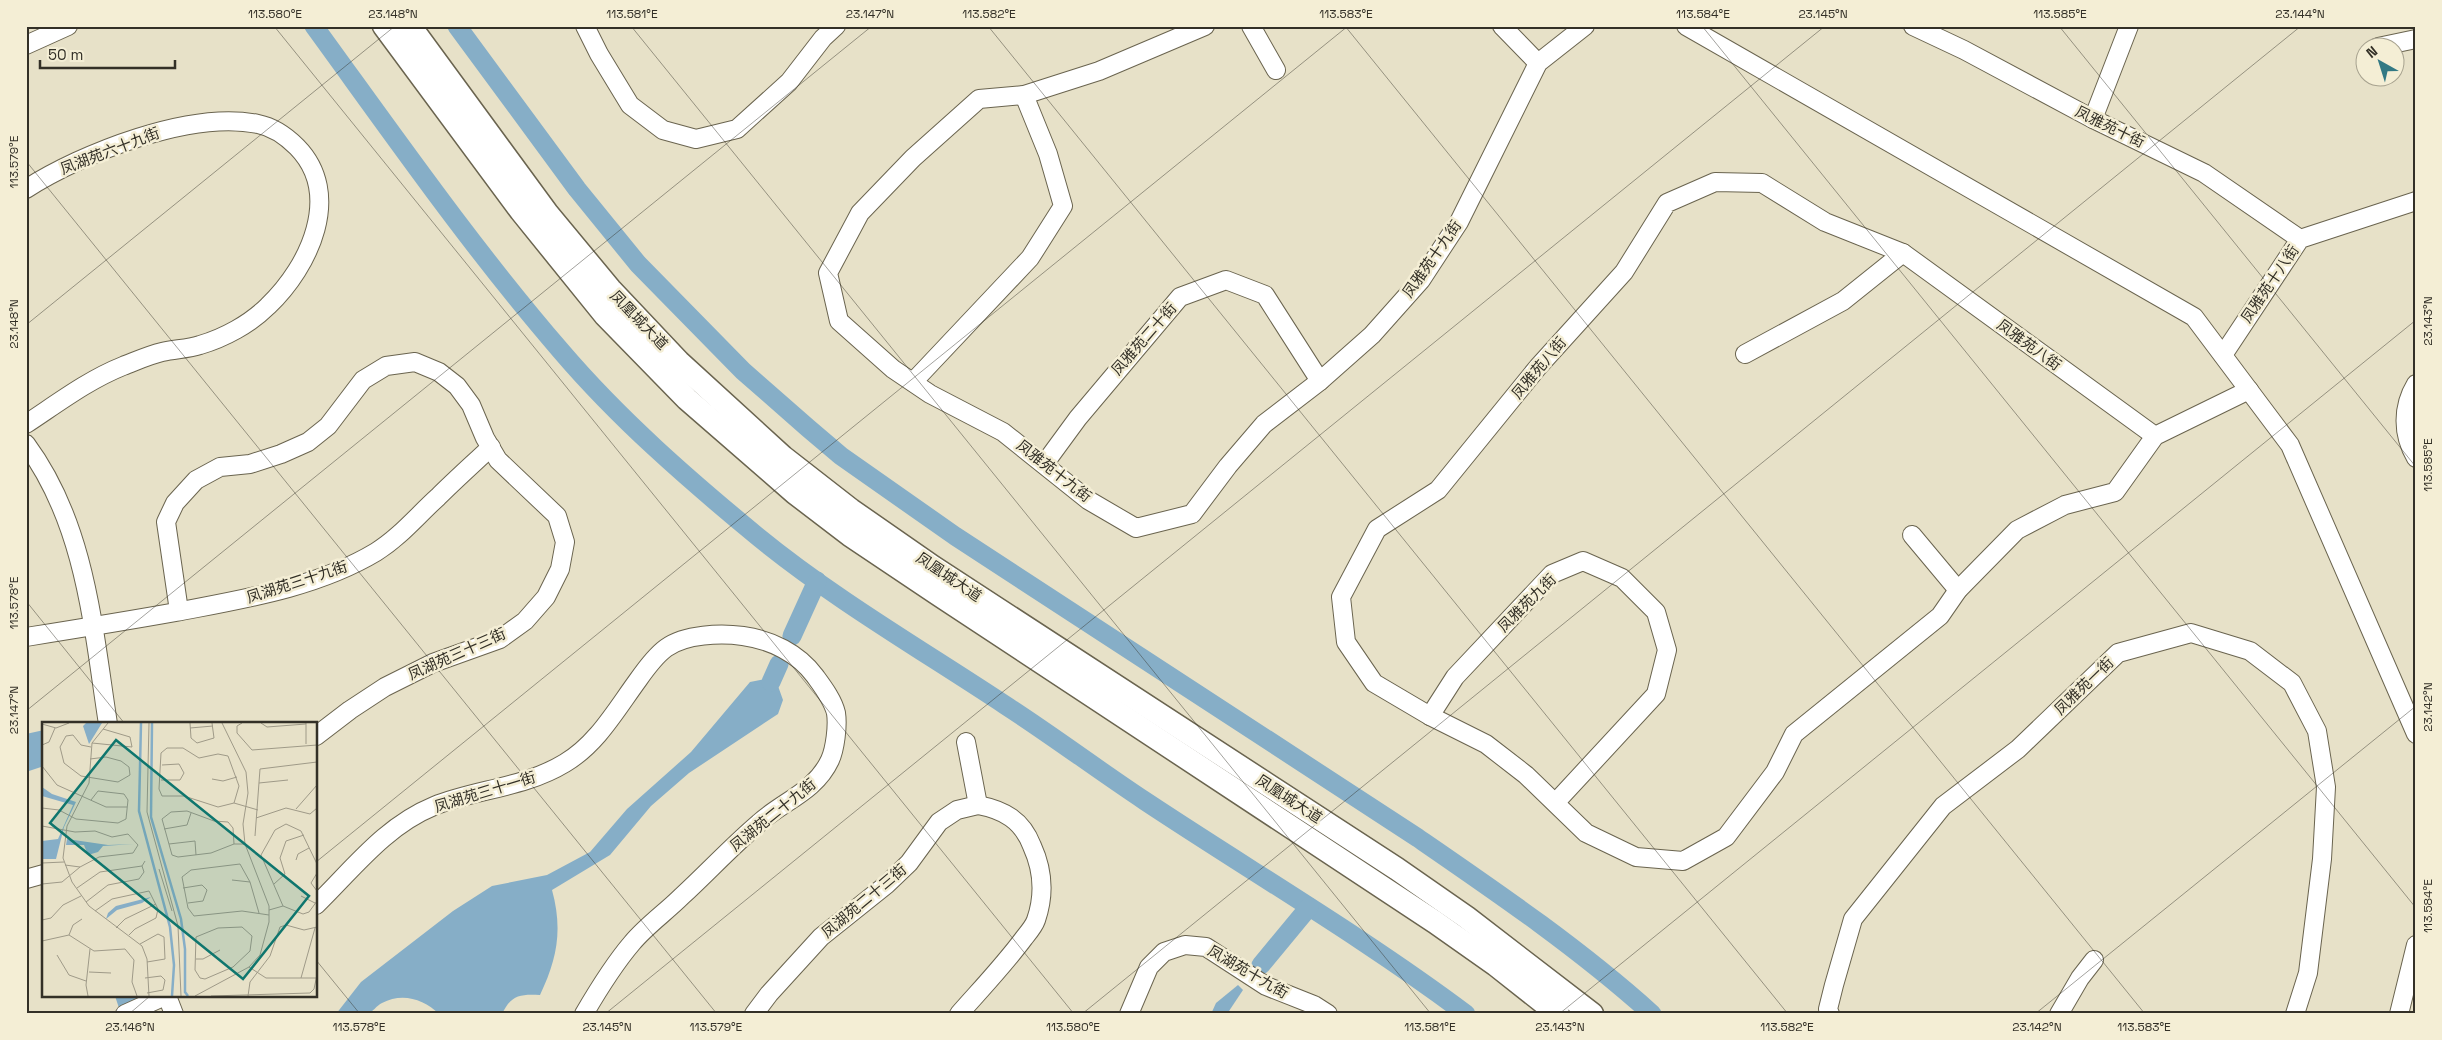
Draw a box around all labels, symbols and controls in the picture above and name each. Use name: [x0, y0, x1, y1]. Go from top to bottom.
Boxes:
text: 113.580°E: [248, 6, 302, 22]
text: 23.148°N: [368, 6, 418, 22]
text: 113.581°E: [606, 6, 658, 22]
text: 23.147°N: [846, 6, 894, 22]
text: 113.582°E: [962, 6, 1016, 22]
text: 113.583°E: [1319, 6, 1373, 22]
text: 113.584°E: [1676, 6, 1730, 22]
text: 23.145°N: [1798, 6, 1848, 22]
text: 113.585°E: [2033, 6, 2087, 22]
text: 23.144°N: [2275, 6, 2325, 22]
scale bar: [40, 38, 175, 70]
north arrow: [2354, 38, 2404, 88]
text: N: [2363, 42, 2381, 62]
text: 50 m: [48, 45, 83, 64]
street label: 凤雅苑十街: [2072, 102, 2148, 152]
street label: 凤湖苑六十九街: [57, 123, 162, 178]
text: 113.579°E: [6, 135, 22, 188]
street label: 凤雅苑十九街: [1398, 216, 1465, 301]
street label: 凤雅苑十八街: [2237, 241, 2303, 326]
street label: 凤凰城大道: [606, 286, 672, 353]
text: 23.143°N: [2420, 296, 2436, 346]
street label: 凤雅苑二十街: [1107, 298, 1180, 379]
text: 23.148°N: [6, 299, 22, 349]
street label: 凤雅苑八街: [1993, 315, 2065, 374]
street label: 凤雅苑八街: [1507, 333, 1570, 403]
street label: 凤雅苑十九街: [1013, 435, 1096, 506]
text: 113.585°E: [2420, 438, 2436, 492]
street label: 凤凰城大道: [913, 548, 986, 605]
street label: 凤湖苑三十九街: [244, 556, 350, 607]
street label: 凤雅苑九街: [1493, 569, 1560, 636]
text: 113.578°E: [6, 576, 22, 629]
street label: 凤湖苑三十三街: [405, 624, 509, 684]
street label: 凤雅苑一街: [2050, 653, 2117, 719]
text: 23.142°N: [2420, 682, 2436, 732]
text: 23.147°N: [6, 686, 22, 734]
inset map: [42, 722, 318, 998]
street label: 凤湖苑三十一街: [432, 767, 538, 816]
street label: 凤凰城大道: [1253, 770, 1326, 827]
street label: 凤湖苑二十九街: [726, 774, 819, 855]
street label: 凤湖苑二十三街: [817, 860, 910, 942]
text: 113.584°E: [2420, 879, 2436, 933]
street label: 凤湖苑十九街: [1205, 941, 1292, 1002]
text: 23.146°N: [105, 1019, 155, 1035]
text: 113.578°E: [333, 1019, 386, 1035]
text: 23.145°N: [582, 1019, 632, 1035]
text: 113.579°E: [690, 1019, 743, 1035]
text: 113.580°E: [1046, 1019, 1100, 1035]
text: 113.581°E: [1404, 1019, 1456, 1035]
text: 23.143°N: [1535, 1019, 1585, 1035]
text: 113.582°E: [1760, 1019, 1814, 1035]
text: 23.142°N: [2012, 1019, 2062, 1035]
text: 113.583°E: [2117, 1019, 2171, 1035]

